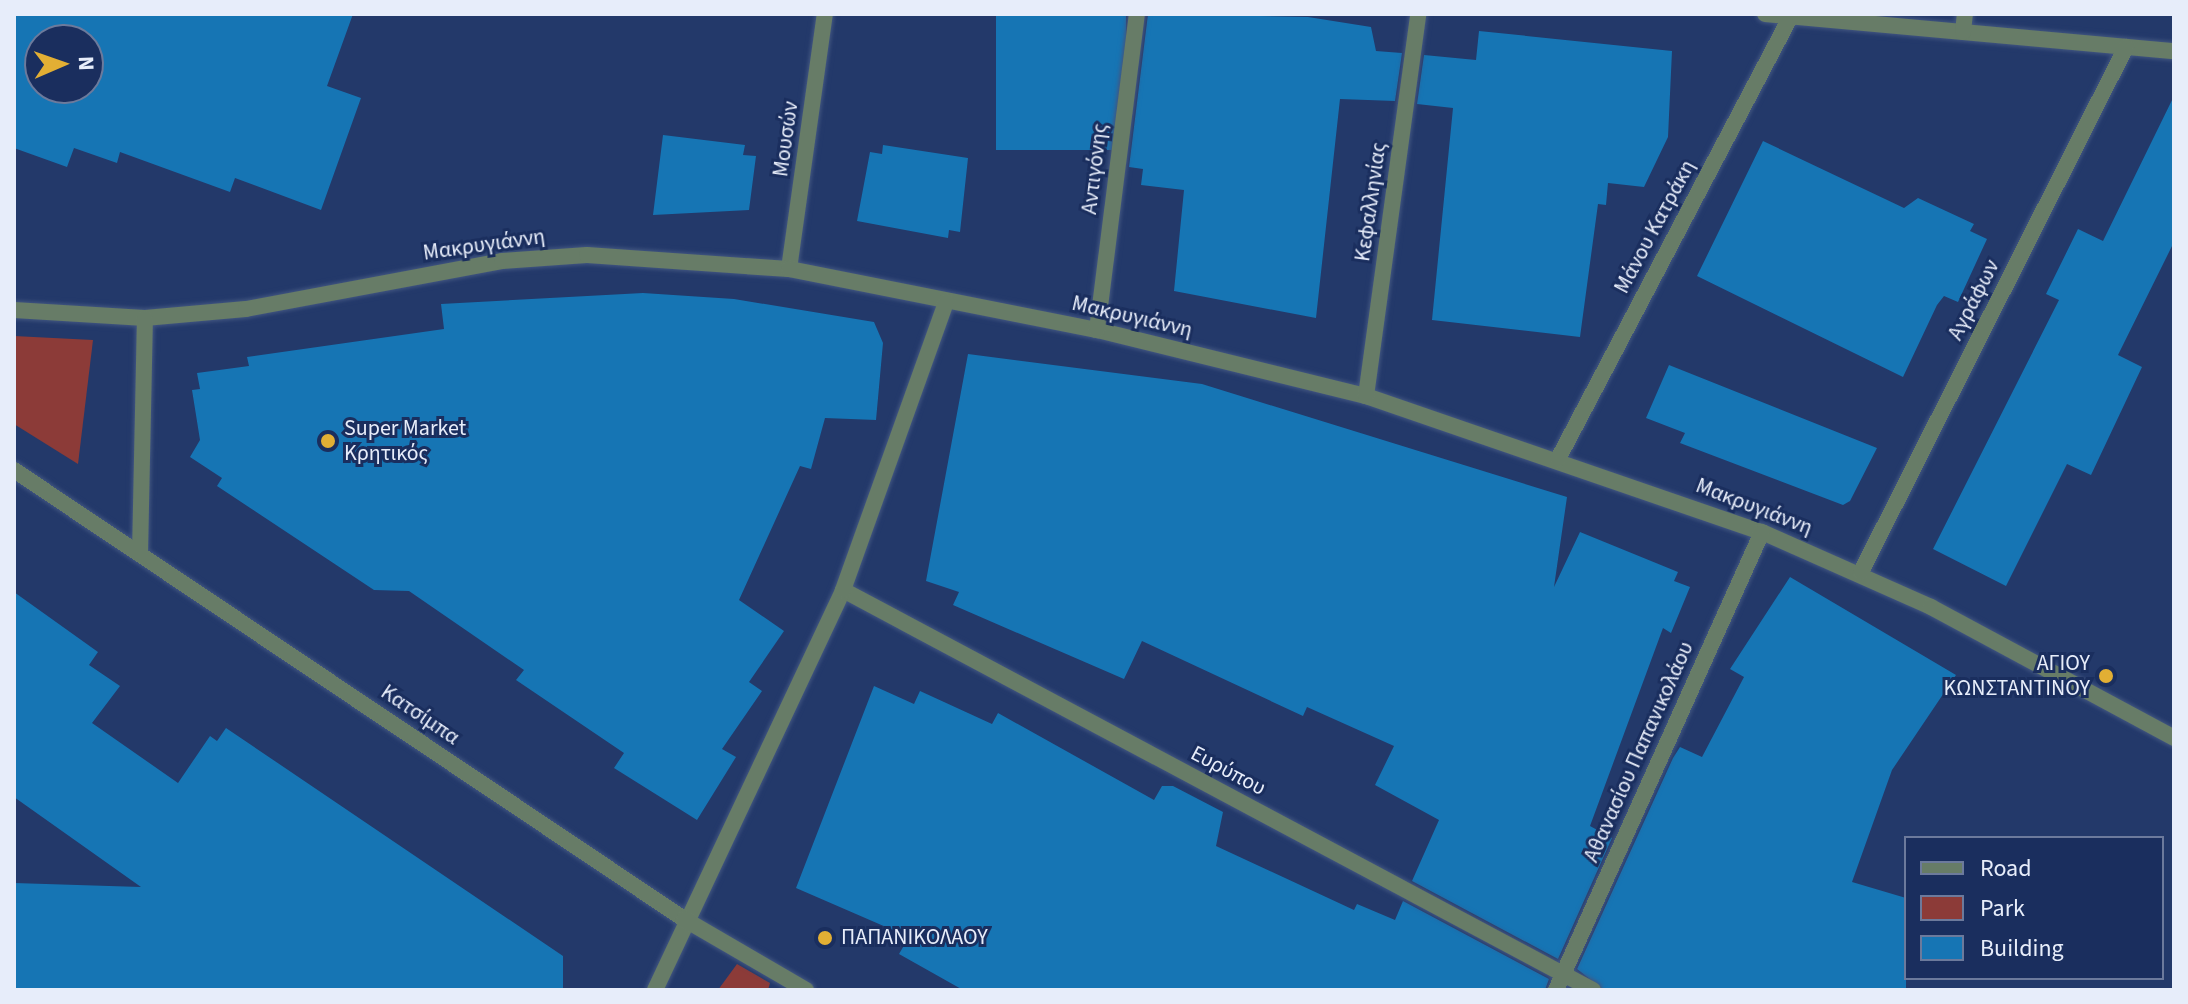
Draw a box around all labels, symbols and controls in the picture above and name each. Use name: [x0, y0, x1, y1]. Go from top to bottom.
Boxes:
north arrow: [24, 24, 104, 104]
text: N: [70, 55, 102, 71]
street label: Μουσών: [768, 99, 804, 179]
street label: Αντιγόνης: [1076, 122, 1114, 216]
street label: Κεφαλληνίας: [1350, 141, 1392, 263]
street label: Μάνου Κατράκη: [1609, 156, 1701, 298]
street label: Μακρυγιάννη: [421, 223, 547, 267]
street label: Αγράφων: [1942, 255, 2006, 345]
street label: Μακρυγιάννη: [1069, 290, 1195, 344]
place label: Super Market Κρητικός: [344, 415, 466, 466]
marker: Super Market Κρητικός: [319, 432, 337, 450]
street label: Μακρυγιάννη: [1692, 473, 1816, 541]
street label: Αθανασίου Παπανικολάου: [1578, 638, 1700, 866]
place label: ΑΓΙΟΥ ΚΩΝΣΤΑΝΤΙΝΟΥ: [1944, 650, 2090, 702]
marker: ΑΓΙΟΥ ΚΩΝΣΤΑΝΤΙΝΟΥ: [2097, 667, 2115, 685]
street label: Κατσίμπα: [376, 679, 464, 751]
street label: Ευρύπου: [1186, 740, 1270, 802]
legend: [1904, 836, 2164, 980]
text: Road: [1980, 851, 2032, 886]
text: Park: [1980, 891, 2025, 926]
place label: ΠΑΠΑΝΙΚΟΛΑΟΥ: [841, 925, 988, 951]
marker: ΠΑΠΑΝΙΚΟΛΑΟΥ: [816, 929, 834, 947]
text: Building: [1980, 931, 2064, 966]

